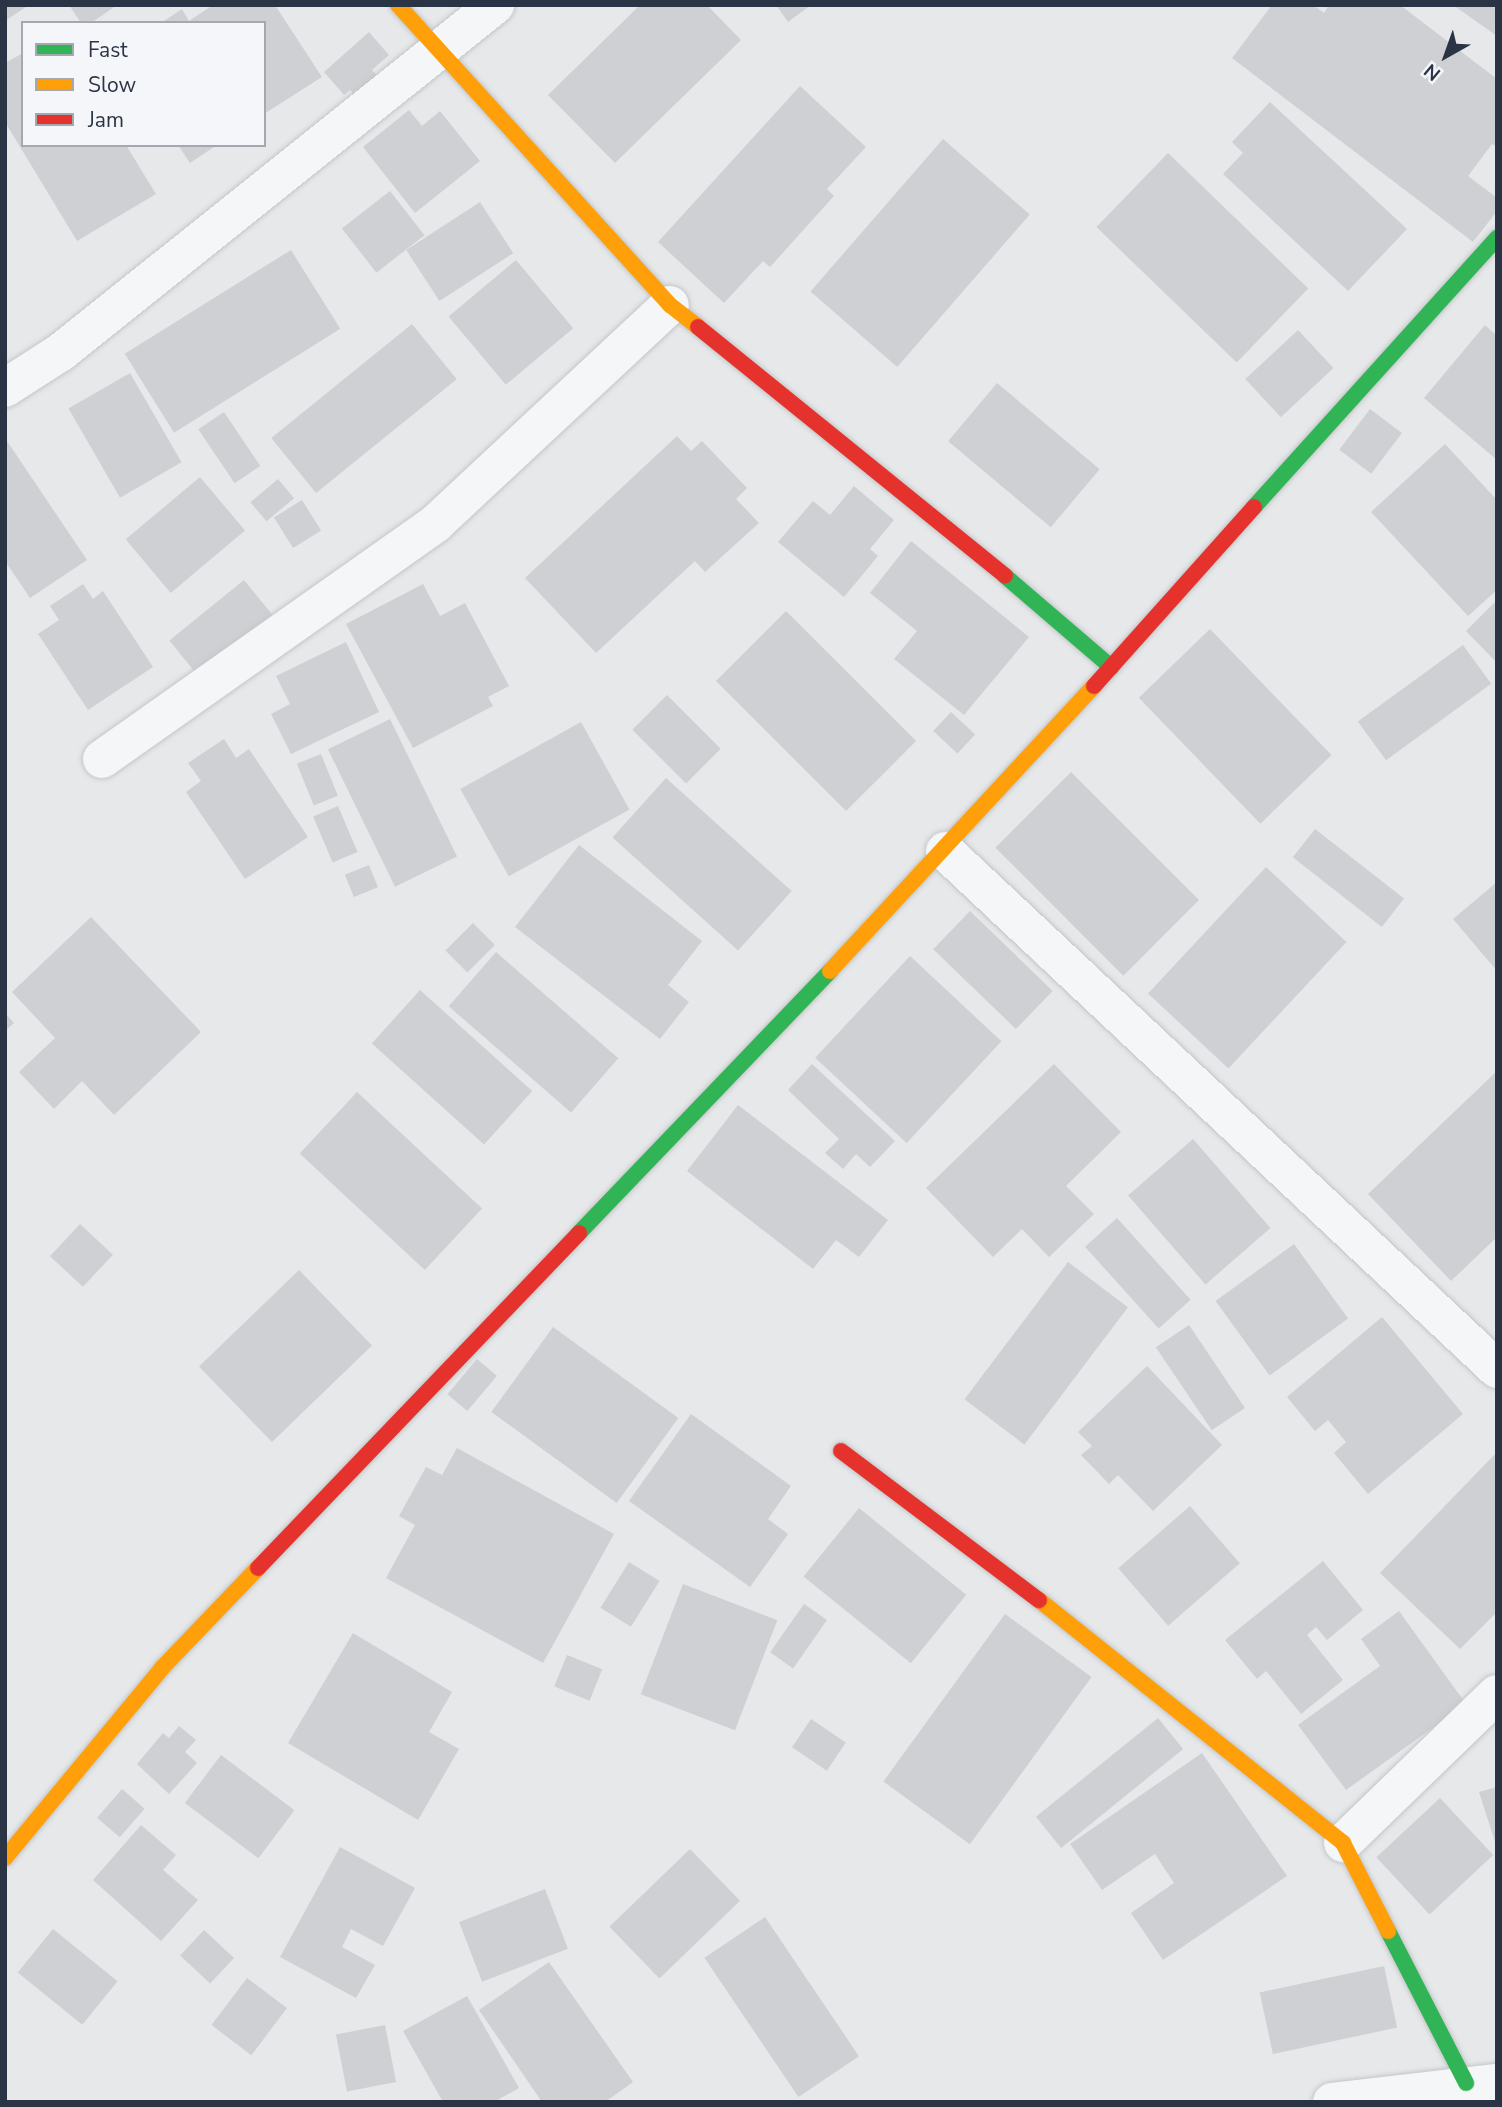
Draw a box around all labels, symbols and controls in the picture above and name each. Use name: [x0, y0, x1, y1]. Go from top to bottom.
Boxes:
legend: [21, 21, 266, 147]
north arrow: [1411, 21, 1481, 91]
text: Fast: [88, 36, 128, 64]
text: N: [1419, 58, 1446, 87]
text: Slow: [88, 71, 136, 99]
text: Jam: [88, 106, 124, 134]

